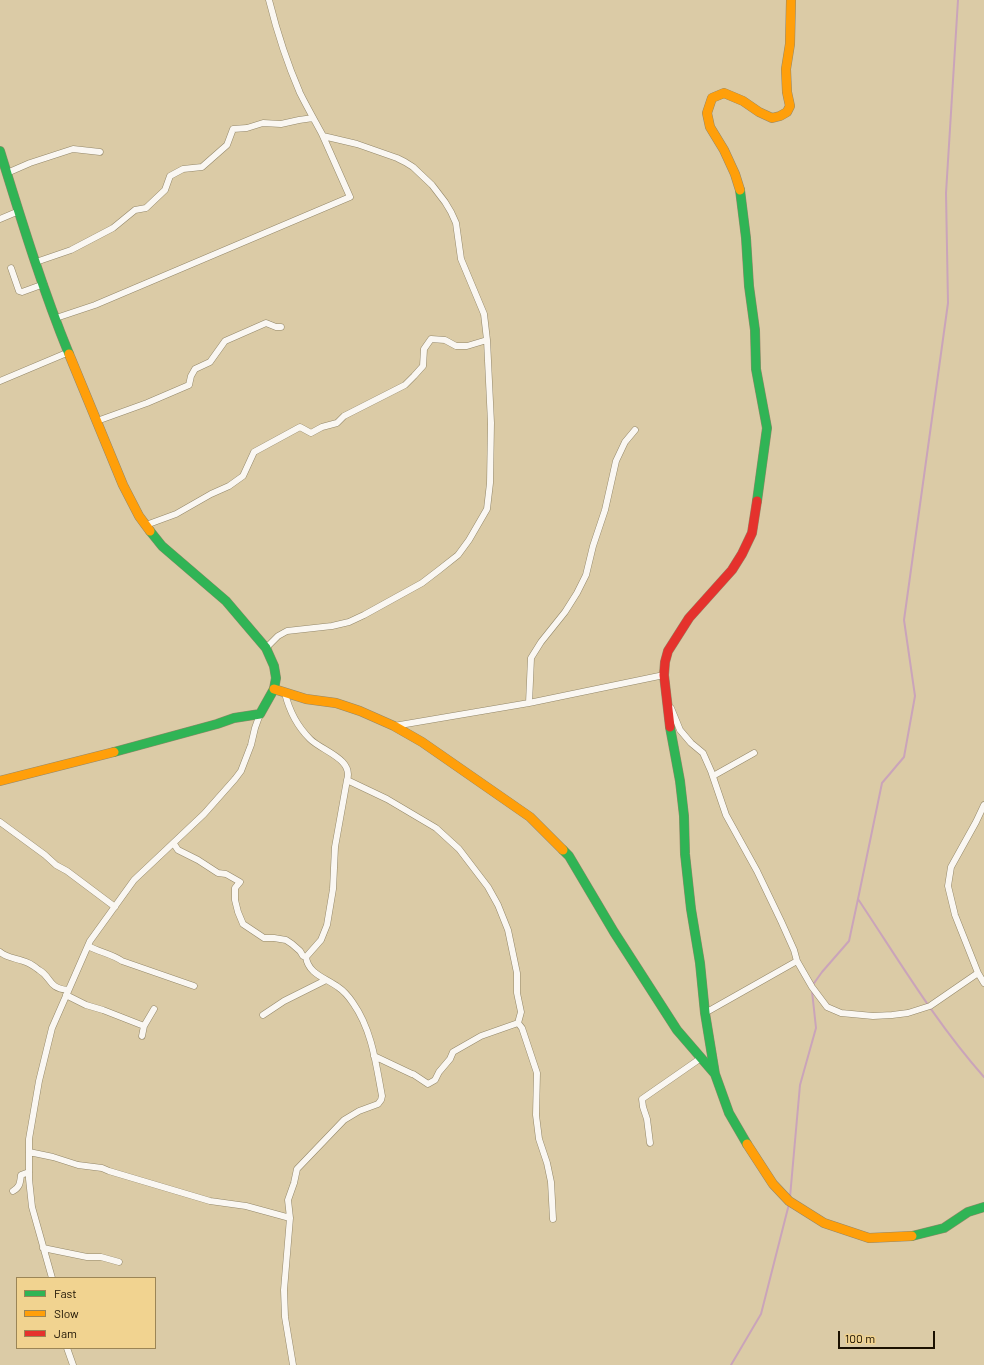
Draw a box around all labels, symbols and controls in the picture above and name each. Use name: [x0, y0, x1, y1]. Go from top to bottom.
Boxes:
legend: [16, 1277, 156, 1349]
text: Fast: [54, 1286, 77, 1300]
text: Slow: [54, 1306, 79, 1320]
scale bar: [840, 1323, 937, 1349]
text: Jam: [54, 1326, 77, 1340]
text: 100 m: [845, 1331, 875, 1345]

